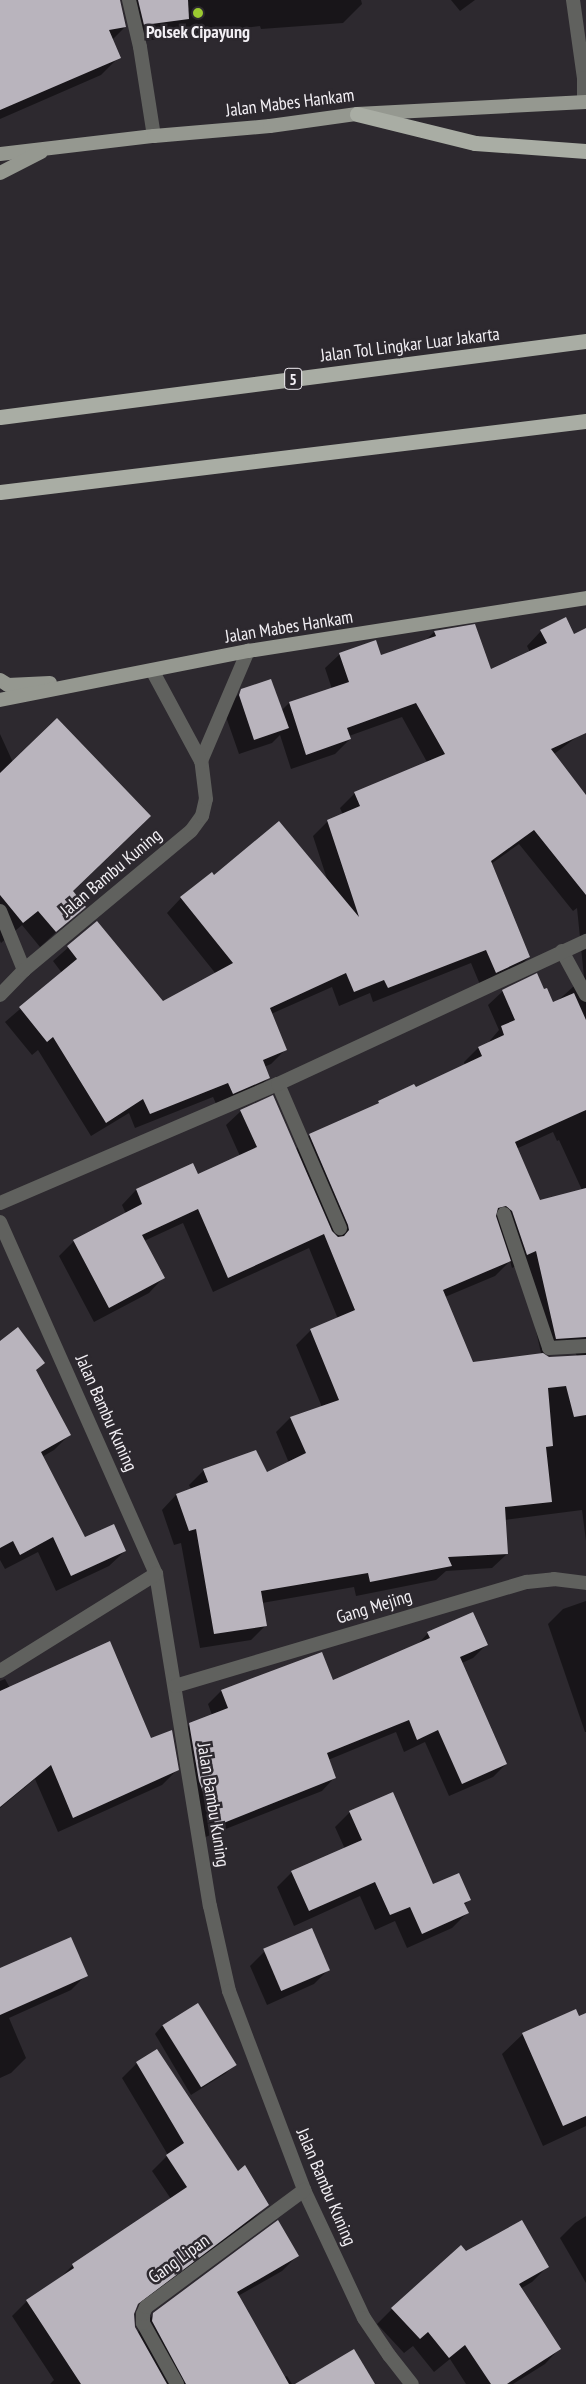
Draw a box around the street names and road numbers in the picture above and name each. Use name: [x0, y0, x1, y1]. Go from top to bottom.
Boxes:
street label: Jalan Mabes Hankam: [225, 84, 355, 122]
street label: Jalan Tol Lingkar Luar Jakarta: [319, 323, 501, 367]
road number: 5: [283, 366, 303, 392]
street label: Jalan Mabes Hankam: [224, 606, 354, 648]
street label: Jalan Bambu Kuning: [56, 824, 166, 922]
street label: Jalan Bambu Kuning: [71, 1351, 141, 1475]
street label: Gang Mejing: [334, 1585, 414, 1629]
street label: Jalan Bambu Kuning: [193, 1741, 233, 1869]
street label: Jalan Bambu Kuning: [292, 2125, 360, 2249]
street label: Gang Lipan: [144, 2230, 214, 2288]

